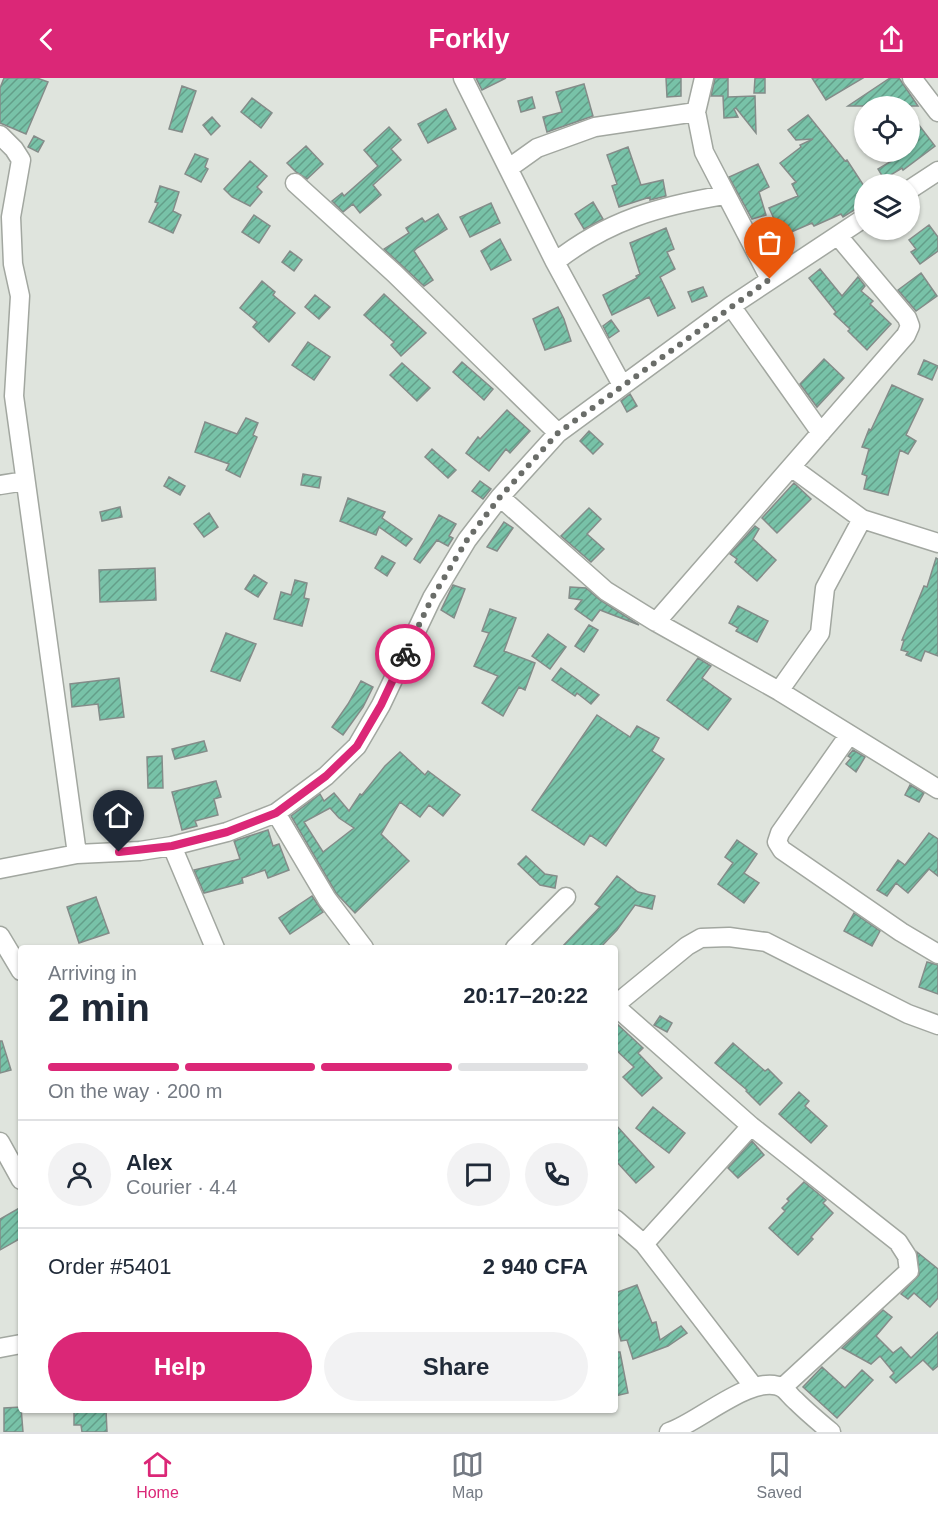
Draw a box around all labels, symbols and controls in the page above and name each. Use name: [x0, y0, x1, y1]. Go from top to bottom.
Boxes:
icon: back: [30, 23, 63, 56]
icon: share: [875, 23, 908, 56]
text: Forkly: [428, 24, 510, 54]
map controls: [854, 96, 920, 240]
button: locate: [854, 96, 920, 162]
button: layers: [854, 174, 920, 240]
pin: [744, 217, 795, 279]
icon: bag: [753, 226, 786, 259]
courier: [375, 624, 435, 684]
icon: bike: [389, 638, 422, 671]
pin: [93, 790, 144, 852]
icon: home: [102, 799, 135, 832]
text: Arriving in: [48, 962, 137, 984]
text: 20:17–20:22: [463, 983, 588, 1008]
text: 2 min: [48, 986, 150, 1029]
text: On the way · 200 m: [48, 1080, 223, 1102]
button: person: [48, 1143, 111, 1206]
button: chat: [447, 1143, 510, 1206]
button: phone: [525, 1143, 588, 1206]
text: Alex: [126, 1150, 172, 1175]
text: Courier · 4.4: [126, 1176, 237, 1198]
text: Order #5401: [48, 1254, 172, 1279]
text: 2 940 CFA: [483, 1254, 588, 1279]
button: Help: [48, 1332, 312, 1401]
button: Share: [324, 1332, 588, 1401]
tab: Home: [136, 1448, 179, 1502]
tab: Map: [451, 1448, 484, 1502]
tab: Saved: [756, 1448, 802, 1502]

